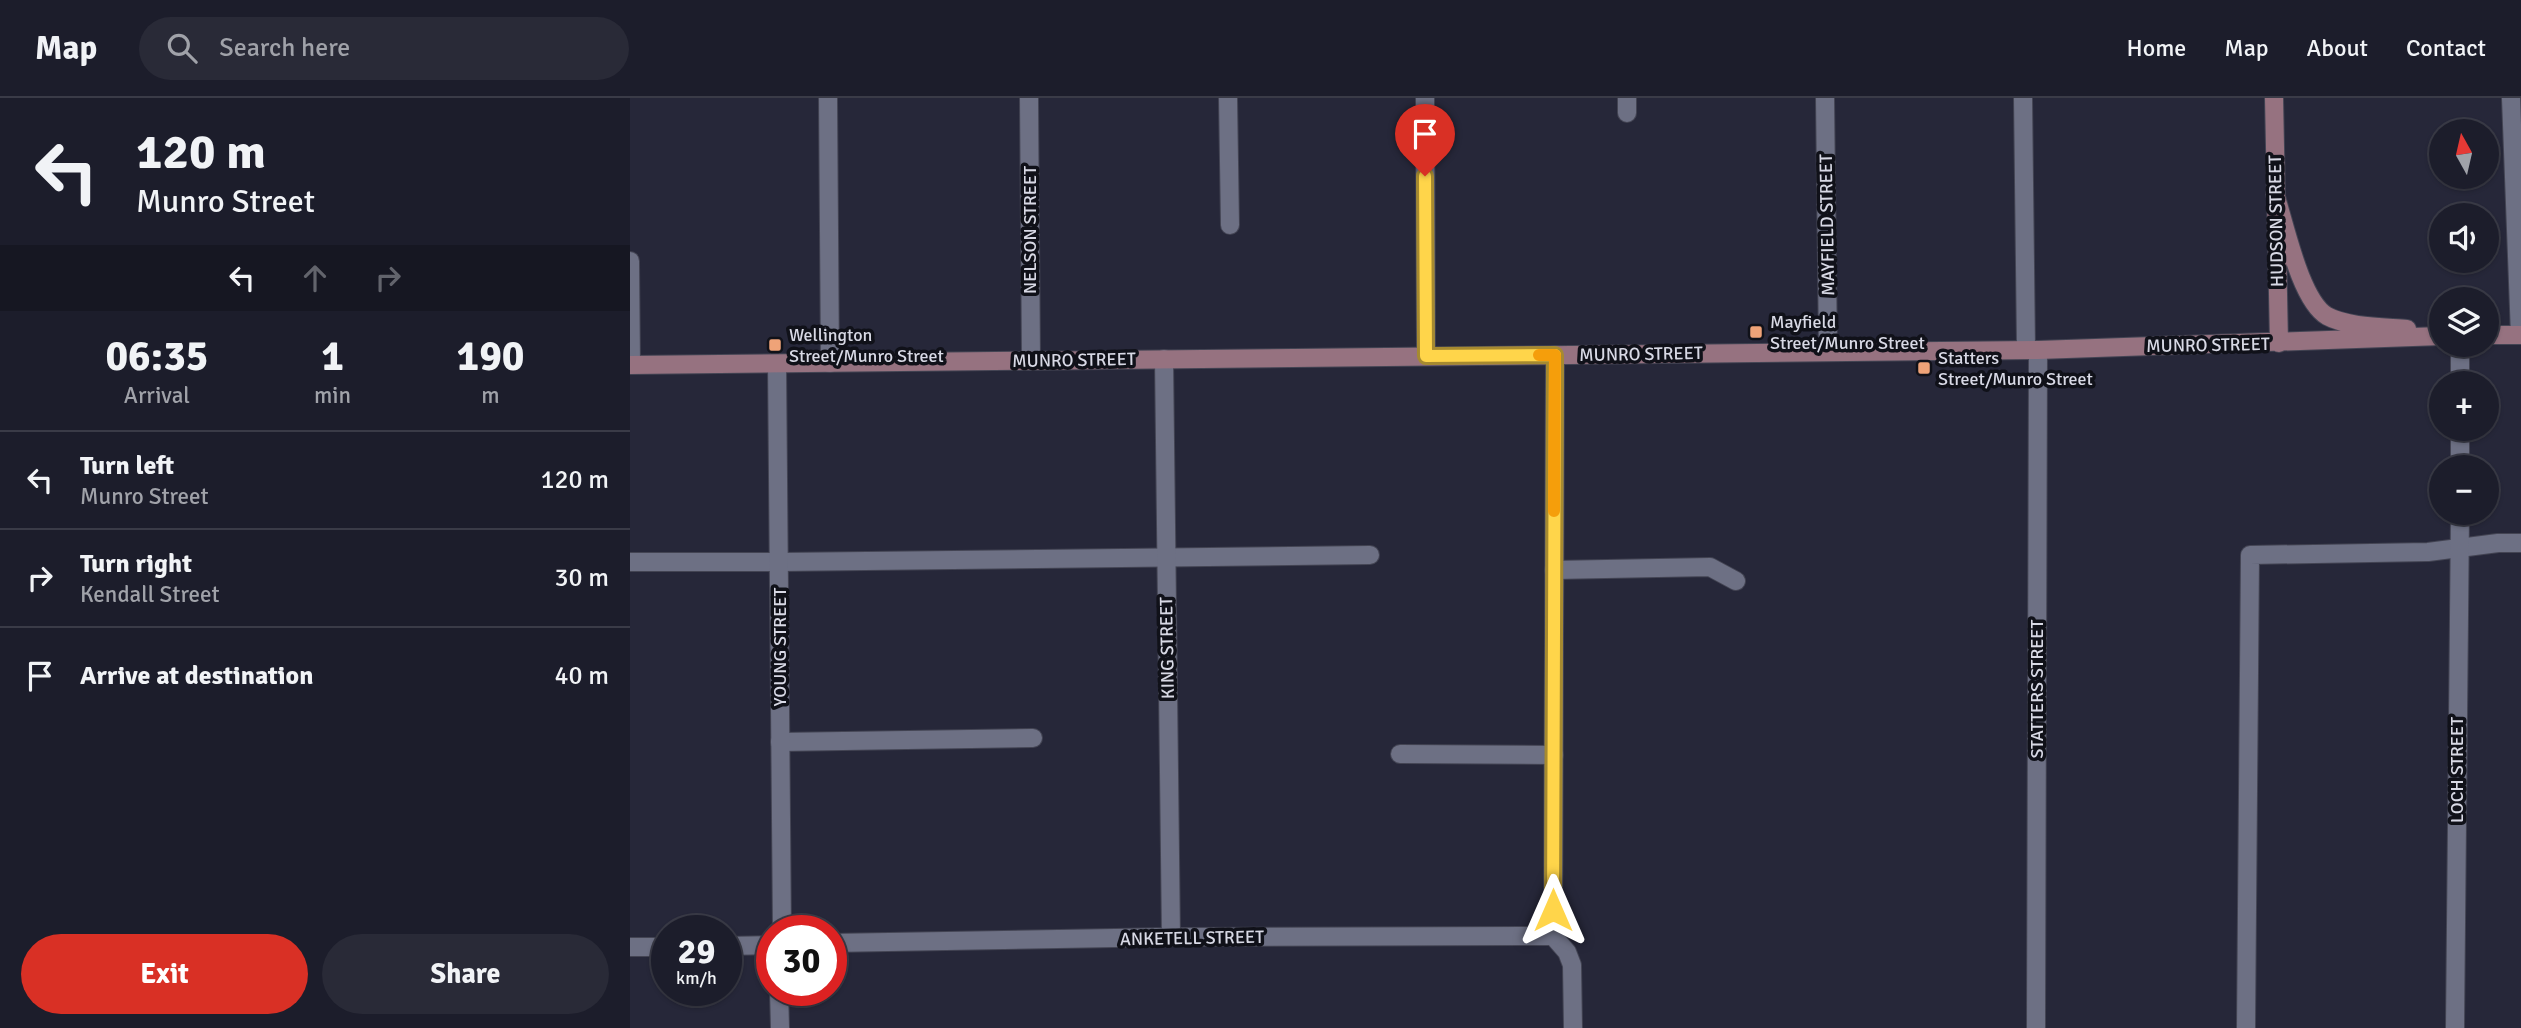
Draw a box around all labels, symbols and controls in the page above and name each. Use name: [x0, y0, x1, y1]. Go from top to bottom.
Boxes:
search box: [139, 17, 629, 80]
text: Map: [35, 28, 97, 69]
icon: search: [163, 29, 201, 67]
text: Search here: [219, 32, 350, 64]
text: Home: [2126, 33, 2186, 63]
text: Map: [2224, 33, 2269, 63]
text: About: [2307, 33, 2368, 63]
text: Contact: [2406, 33, 2486, 63]
pin: [1395, 104, 1455, 176]
icon: arrive: [1406, 115, 1444, 153]
north arrow: [2429, 119, 2499, 189]
map controls: [2429, 119, 2499, 525]
text: 120 m: [136, 122, 266, 182]
icon: left: [21, 126, 112, 217]
street label: MAYFIELD STREET: [1815, 154, 1839, 296]
street label: HUDSON STREET: [2264, 155, 2288, 287]
street label: NELSON STREET: [1019, 166, 1041, 294]
text: Munro Street: [136, 182, 315, 221]
button: sound: [2429, 203, 2499, 273]
icon: left: [223, 259, 261, 297]
icon: ahead: [296, 259, 334, 297]
icon: right: [369, 259, 407, 297]
button: layers: [2429, 287, 2499, 357]
place label: Mayfield Street/Munro Street: [1770, 311, 1925, 354]
place label: Wellington Street/Munro Street: [789, 324, 944, 367]
marker: Mayfield Street/Munro Street: [1748, 324, 1764, 340]
text: 06:35: [105, 331, 209, 382]
text: 1: [321, 331, 344, 382]
text: 190: [456, 331, 525, 382]
street label: MUNRO STREET: [2146, 333, 2270, 357]
marker: Wellington Street/Munro Street: [767, 337, 783, 353]
street label: MUNRO STREET: [1579, 342, 1703, 366]
place label: Statters Street/Munro Street: [1938, 347, 2093, 390]
street label: MUNRO STREET: [1012, 348, 1136, 372]
marker: Statters Street/Munro Street: [1916, 360, 1932, 376]
button: +: [2429, 371, 2499, 441]
text: Arrival: [124, 381, 190, 410]
text: min: [314, 381, 351, 410]
text: m: [481, 381, 500, 410]
text: Turn left: [80, 450, 174, 482]
button: −: [2429, 455, 2499, 525]
icon: left: [21, 461, 59, 499]
text: 120 m: [540, 464, 609, 496]
text: Munro Street: [80, 482, 209, 511]
text: Turn right: [80, 548, 192, 580]
icon: right: [21, 559, 59, 597]
text: 30 m: [554, 562, 609, 594]
text: Kendall Street: [80, 580, 219, 609]
street label: YOUNG STREET: [769, 587, 791, 706]
street label: KING STREET: [1155, 597, 1179, 699]
street label: STATTERS STREET: [2026, 619, 2048, 758]
icon: arrive: [21, 657, 59, 695]
text: Arrive at destination: [80, 660, 313, 692]
text: 40 m: [554, 660, 609, 692]
street label: LOCH STREET: [2446, 717, 2468, 823]
position arrow: [1516, 873, 1590, 947]
speed limit sign: 30: [756, 915, 847, 1006]
street label: ANKETELL STREET: [1120, 926, 1264, 950]
text: 29: [678, 930, 715, 973]
button: Exit: [21, 934, 308, 1014]
button: Share: [322, 934, 609, 1014]
text: km/h: [676, 967, 717, 989]

